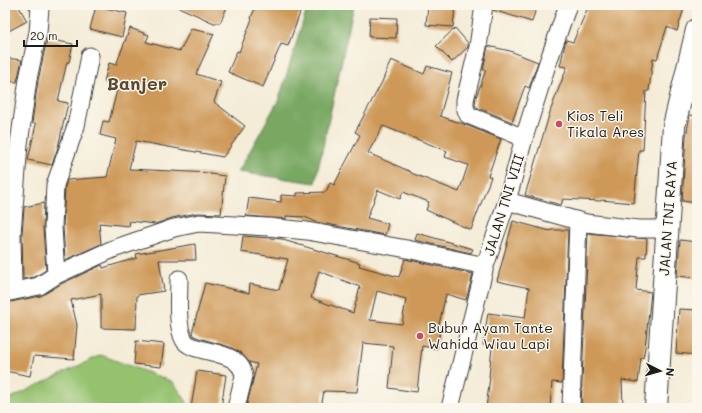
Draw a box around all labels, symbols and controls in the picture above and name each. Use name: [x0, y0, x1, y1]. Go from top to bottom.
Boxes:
scale bar: [24, 22, 77, 48]
text: 20 m: [30, 27, 58, 43]
district label: Banjer: [107, 71, 167, 95]
place label: Kios Teli Tikala Ares: [567, 106, 644, 141]
marker: Kios Teli Tikala Ares: [554, 119, 564, 129]
street label: JALAN TNI VIII: [479, 152, 528, 258]
street label: JALAN TNI RAYA: [654, 160, 681, 276]
place label: Bubur Ayam Tante Wahida Wiau Lapi: [428, 318, 553, 353]
marker: Bubur Ayam Tante Wahida Wiau Lapi: [415, 331, 425, 341]
north arrow: [640, 351, 680, 391]
text: N: [663, 367, 678, 377]

